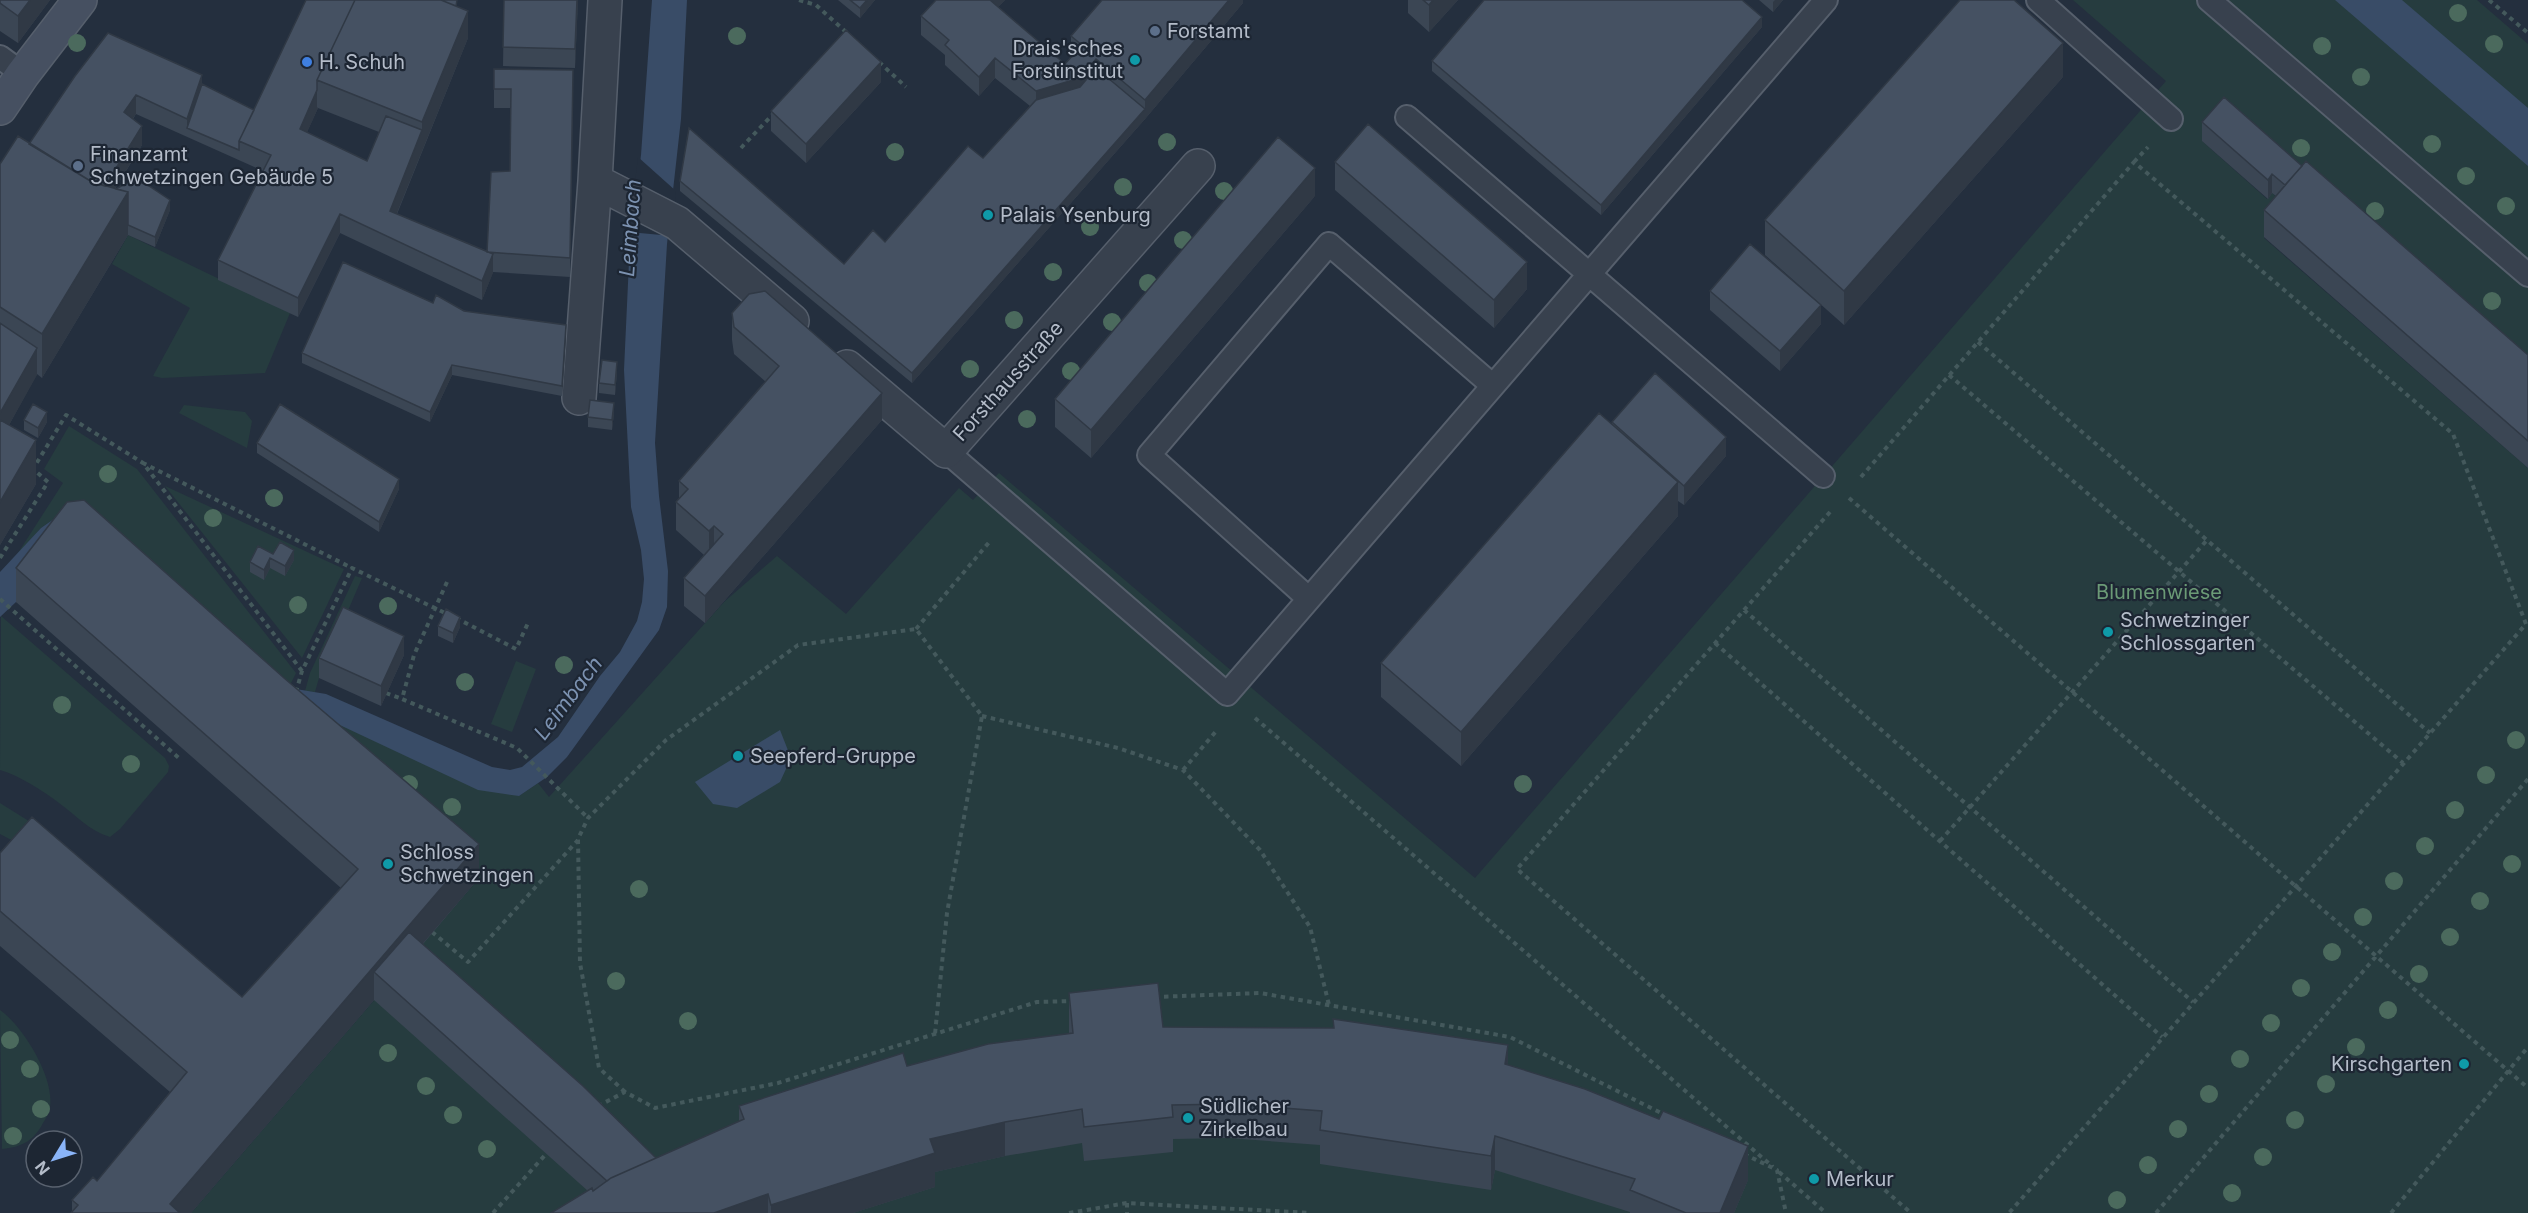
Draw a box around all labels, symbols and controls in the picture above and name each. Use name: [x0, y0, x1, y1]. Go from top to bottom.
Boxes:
place label: Forstamt: [1167, 19, 1250, 43]
marker: Forstamt: [1148, 24, 1162, 38]
place label: Drais'sches Forstinstitut: [1012, 36, 1123, 83]
place label: H. Schuh: [319, 50, 405, 74]
marker: Drais'sches Forstinstitut: [1128, 53, 1142, 67]
marker: H. Schuh: [300, 55, 314, 69]
place label: Finanzamt Schwetzingen Gebäude 5: [90, 142, 333, 189]
marker: Finanzamt Schwetzingen Gebäude 5: [71, 159, 85, 173]
water label: Leimbach: [614, 178, 646, 278]
place label: Palais Ysenburg: [1000, 203, 1151, 227]
marker: Palais Ysenburg: [981, 208, 995, 222]
street label: Forsthausstraße: [948, 316, 1068, 446]
park label: Blumenwiese: [2096, 580, 2222, 604]
place label: Schwetzinger Schlossgarten: [2120, 608, 2255, 655]
marker: Schwetzinger Schlossgarten: [2101, 625, 2115, 639]
water label: Leimbach: [529, 651, 607, 745]
place label: Seepferd-Gruppe: [750, 744, 916, 768]
marker: Seepferd-Gruppe: [731, 749, 745, 763]
place label: Schloss Schwetzingen: [400, 840, 534, 887]
marker: Schloss Schwetzingen: [381, 857, 395, 871]
place label: Kirschgarten: [2331, 1052, 2452, 1076]
marker: Kirschgarten: [2457, 1057, 2471, 1071]
place label: Südlicher Zirkelbau: [1200, 1094, 1290, 1141]
marker: Südlicher Zirkelbau: [1181, 1111, 1195, 1125]
north arrow: [24, 1129, 84, 1189]
text: N: [31, 1157, 54, 1179]
place label: Merkur: [1826, 1167, 1894, 1191]
marker: Merkur: [1807, 1172, 1821, 1186]

